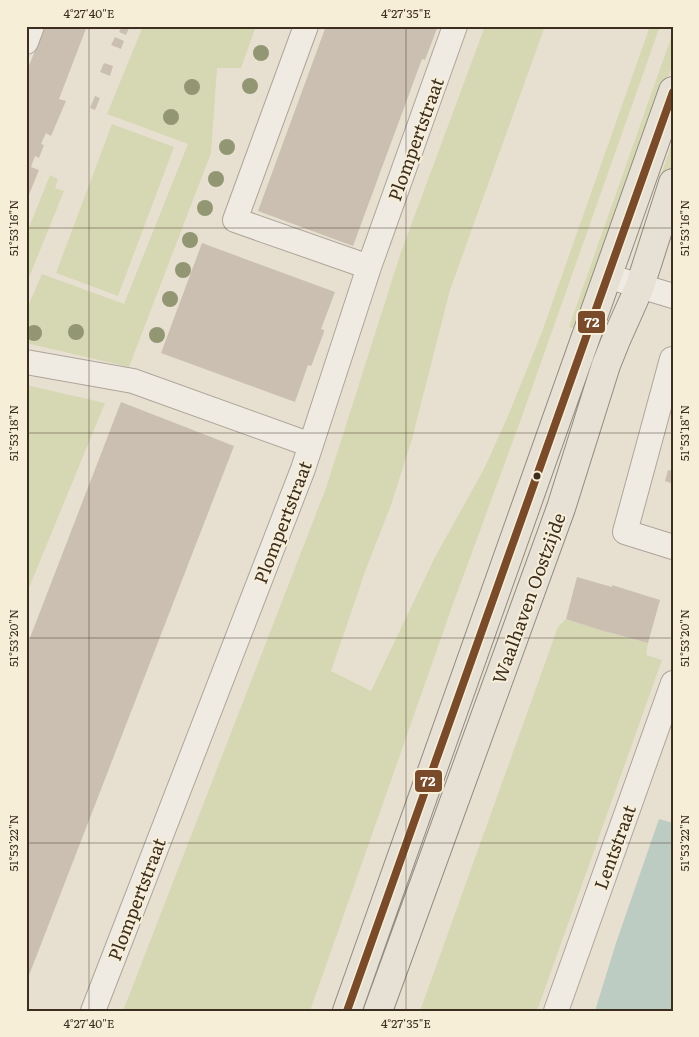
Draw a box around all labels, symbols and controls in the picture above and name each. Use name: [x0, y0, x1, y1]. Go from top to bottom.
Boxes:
text: 4°27'40"E: [63, 4, 115, 22]
text: 4°27'35"E: [381, 4, 431, 22]
street label: Plompertstraat: [380, 73, 450, 204]
text: 51°53'16"N: [4, 200, 22, 256]
text: 51°53'16"N: [675, 200, 693, 256]
line badge: 72: [577, 310, 606, 334]
text: 72: [584, 311, 600, 331]
text: 51°53'18"N: [4, 405, 22, 461]
text: 51°53'18"N: [675, 405, 693, 461]
street label: Plompertstraat: [246, 456, 318, 587]
unlabelled marker: [532, 471, 542, 481]
street label: Waalhaven Oostzijde: [484, 509, 572, 687]
text: 51°53'20"N: [4, 609, 22, 667]
text: 51°53'20"N: [675, 609, 693, 667]
line badge: 72: [414, 769, 443, 793]
text: 72: [420, 770, 436, 790]
street label: Lentstraat: [586, 800, 642, 893]
text: 51°53'22"N: [4, 814, 22, 872]
text: 51°53'22"N: [675, 814, 693, 872]
street label: Plompertstraat: [100, 833, 172, 964]
text: 4°27'40"E: [63, 1014, 115, 1032]
text: 4°27'35"E: [381, 1014, 431, 1032]

